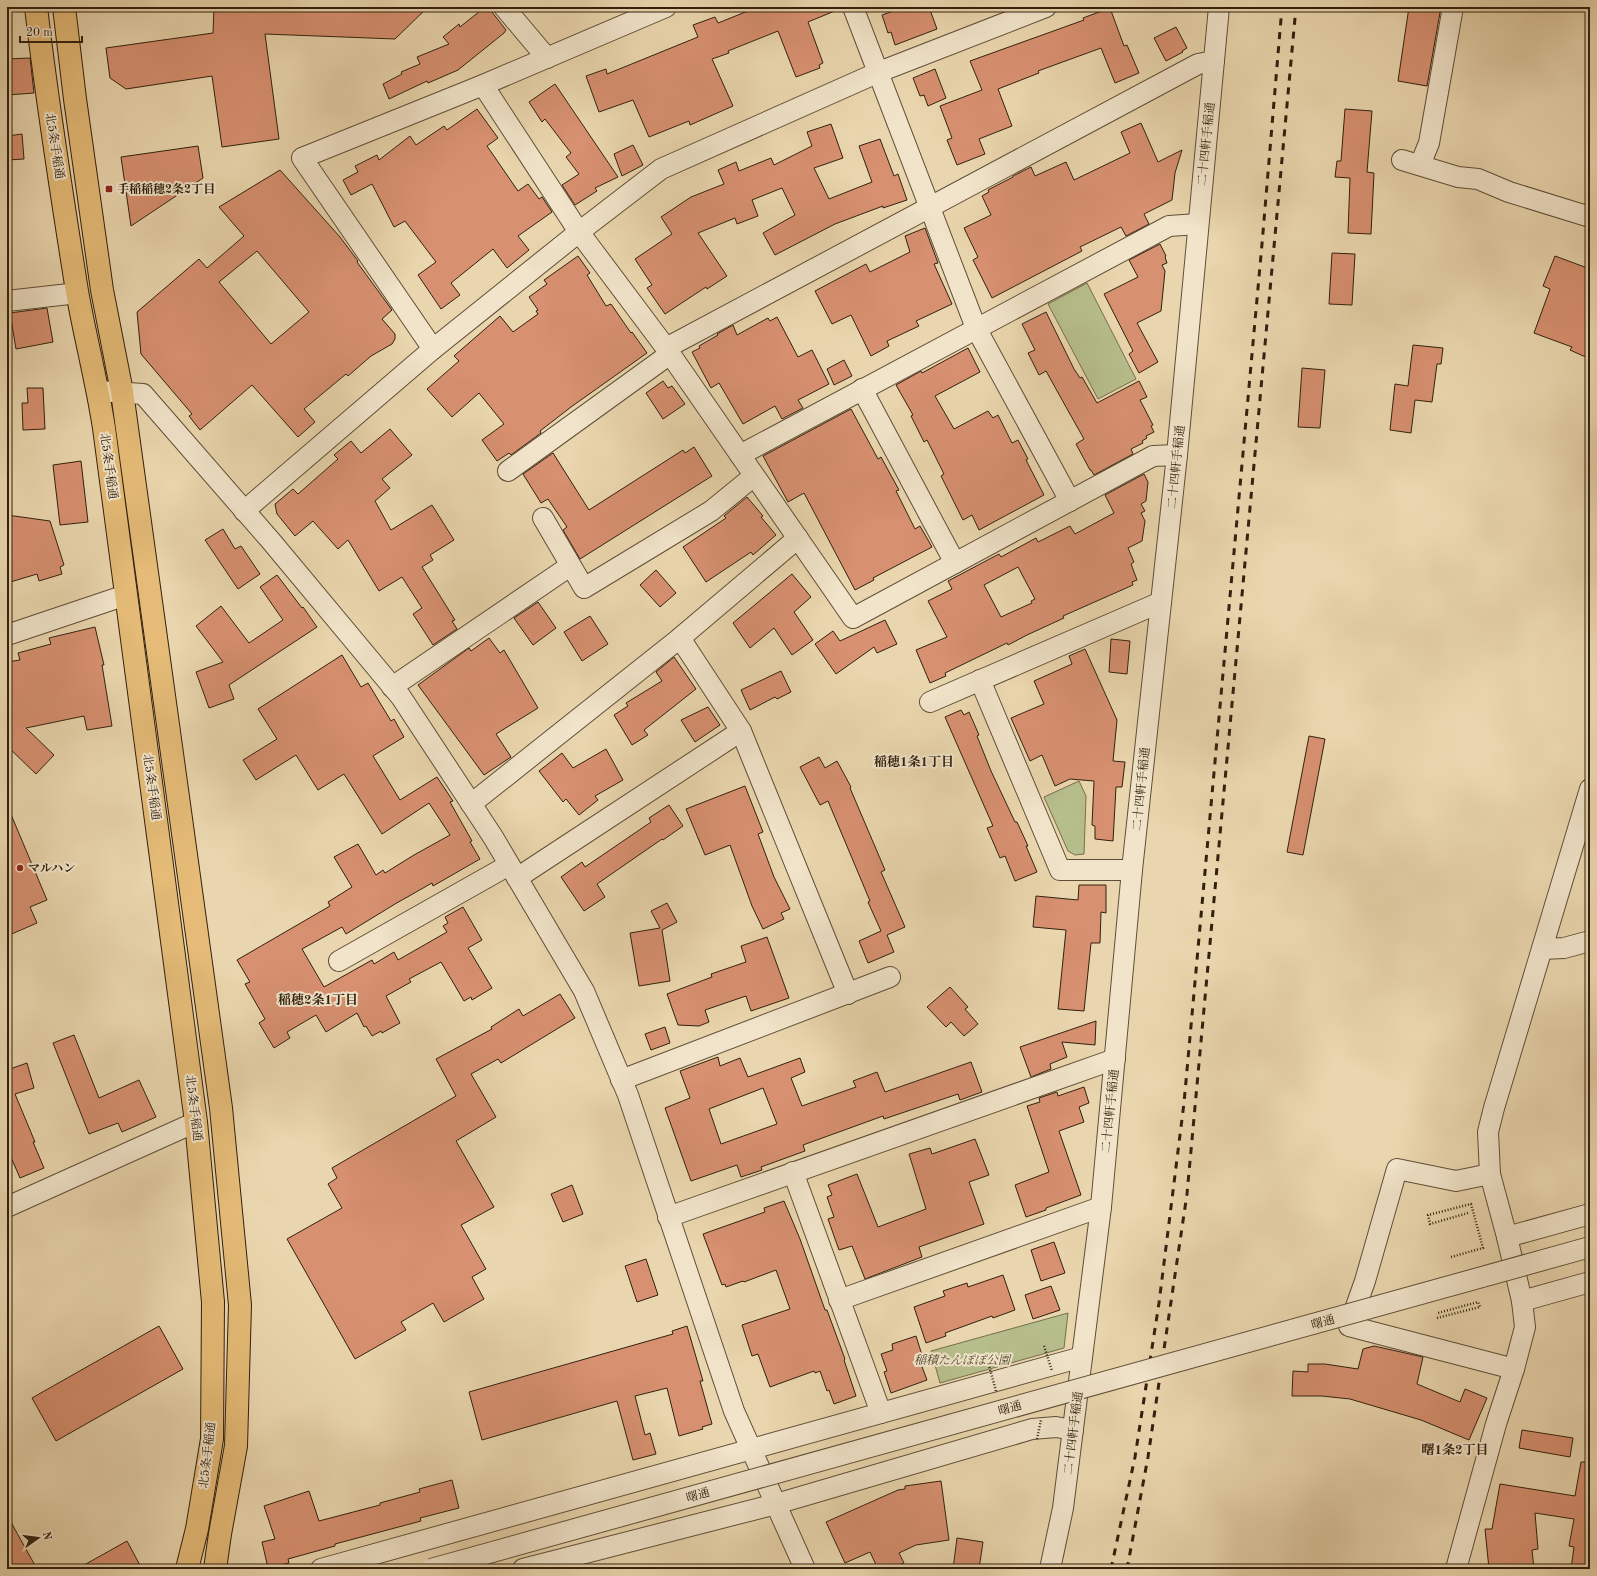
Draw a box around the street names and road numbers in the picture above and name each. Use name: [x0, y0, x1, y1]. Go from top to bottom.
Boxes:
street label: 二十四軒手稲通: [1195, 101, 1217, 187]
street label: 北5条手稲通: [43, 112, 67, 180]
street label: 二十四軒手稲通: [1165, 424, 1187, 510]
street label: 北5条手稲通: [97, 432, 121, 500]
street label: 二十四軒手稲通: [1130, 746, 1152, 832]
street label: 北5条手稲通: [140, 753, 164, 821]
street label: 二十四軒手稲通: [1099, 1068, 1121, 1154]
street label: 北5条手稲通: [183, 1074, 205, 1142]
street label: 曙通: [1310, 1313, 1336, 1332]
street label: 二十四軒手稲通: [1061, 1390, 1085, 1476]
street label: 曙通: [997, 1399, 1023, 1418]
street label: 北5条手稲通: [196, 1421, 218, 1489]
street label: 曙通: [685, 1486, 711, 1505]

